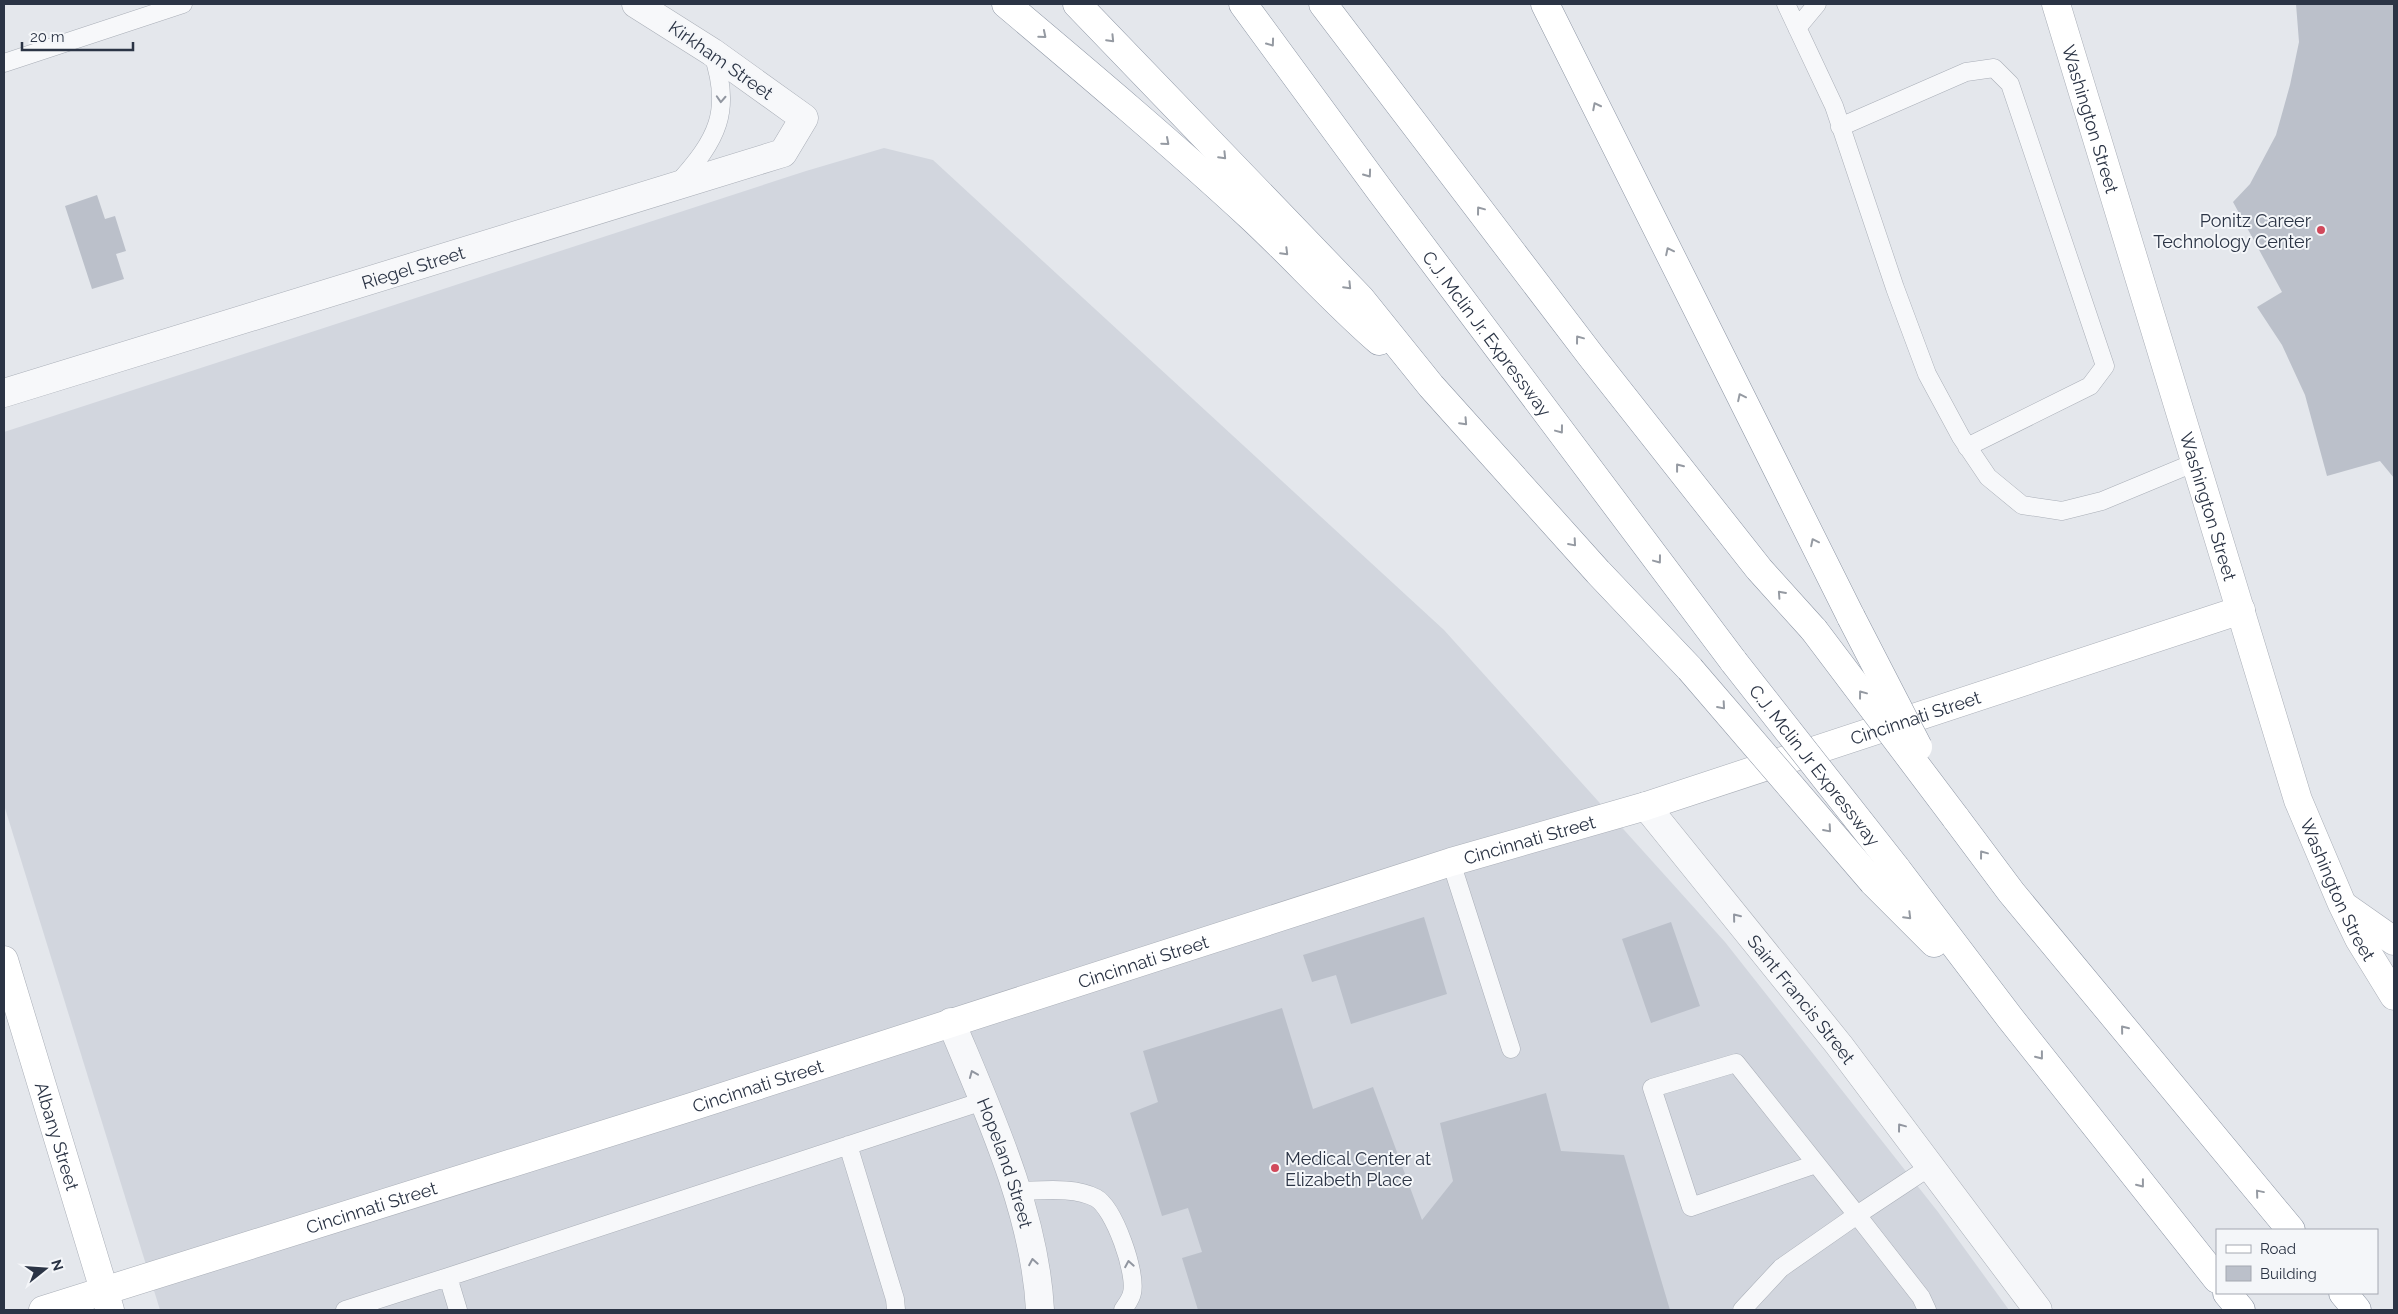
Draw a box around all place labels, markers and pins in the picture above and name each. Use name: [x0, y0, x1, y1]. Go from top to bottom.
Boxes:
place label: Ponitz Career Technology Center: [2153, 210, 2312, 252]
marker: Ponitz Career Technology Center: [2315, 224, 2327, 236]
place label: Medical Center at Elizabeth Place: [1285, 1148, 1431, 1190]
marker: Medical Center at Elizabeth Place: [1269, 1162, 1281, 1174]

